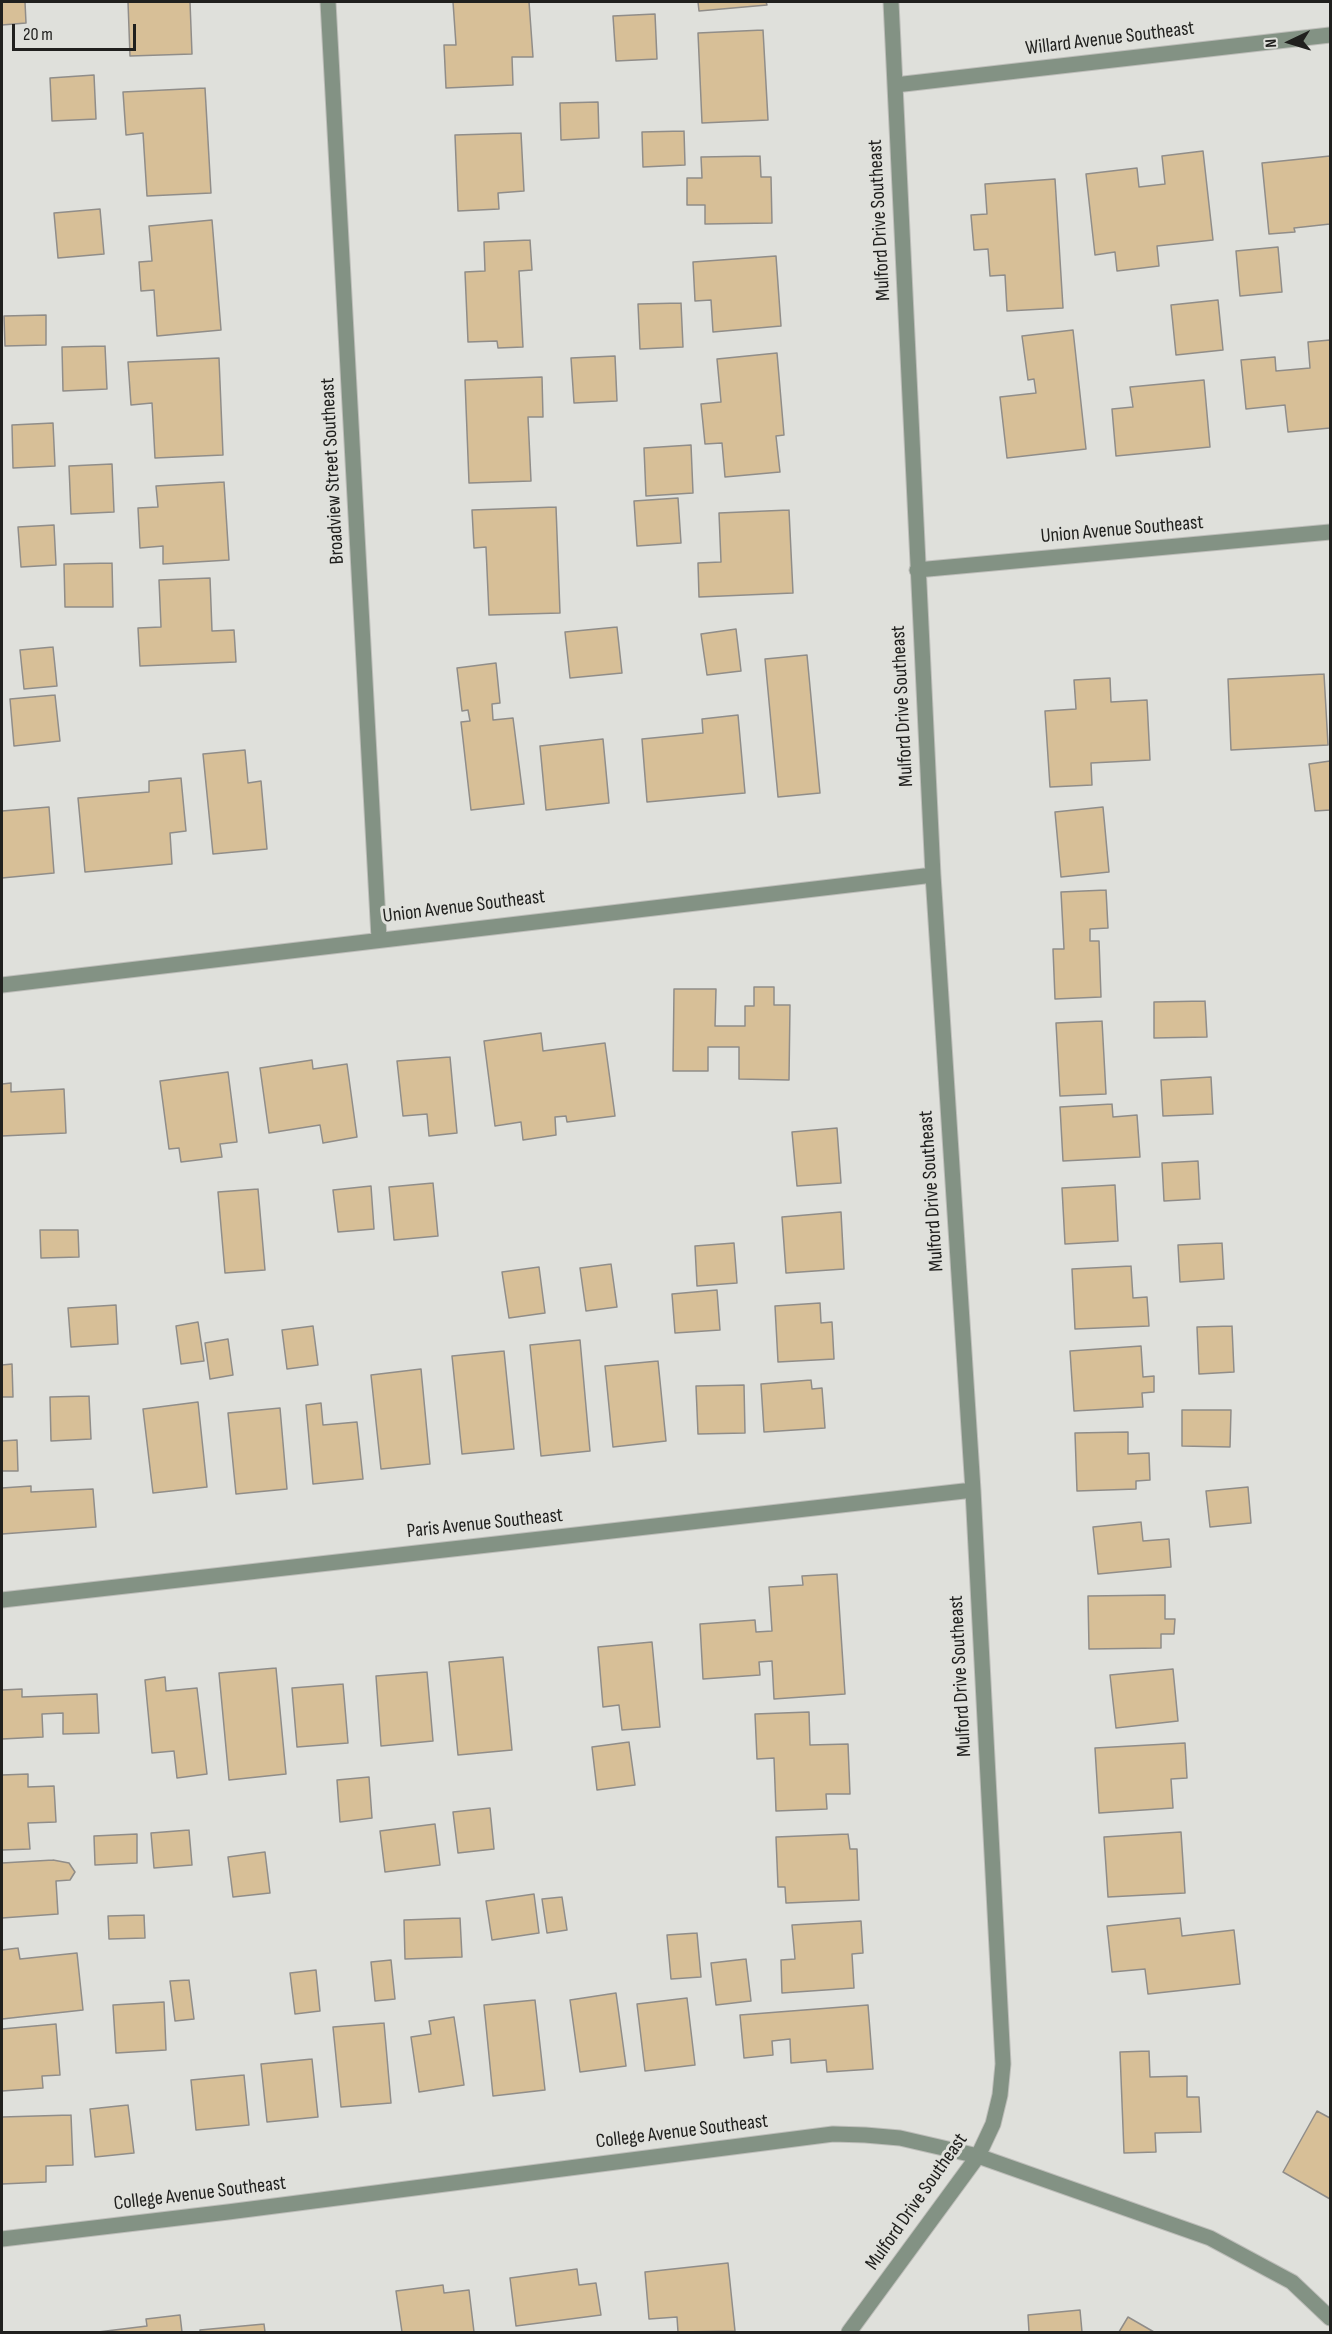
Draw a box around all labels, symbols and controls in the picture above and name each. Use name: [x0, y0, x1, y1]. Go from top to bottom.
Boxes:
scale bar: [15, 12, 140, 50]
north arrow: [1260, 12, 1320, 72]
street label: Willard Avenue Southeast: [1024, 17, 1196, 61]
text: 20 m: [23, 24, 53, 45]
text: N: [1262, 38, 1281, 48]
street label: Mulford Drive Southeast: [864, 139, 896, 301]
street label: Broadview Street Southeast: [316, 377, 350, 565]
street label: Union Avenue Southeast: [1040, 511, 1204, 549]
street label: Mulford Drive Southeast: [887, 625, 919, 787]
street label: Union Avenue Southeast: [382, 885, 546, 929]
street label: Mulford Drive Southeast: [914, 1110, 950, 1272]
street label: Paris Avenue Southeast: [406, 1504, 564, 1544]
street label: Mulford Drive Southeast: [945, 1595, 977, 1757]
street label: College Avenue Southeast: [594, 2110, 770, 2154]
street label: Mulford Drive Southeast: [861, 2129, 973, 2275]
street label: College Avenue Southeast: [112, 2172, 288, 2216]

